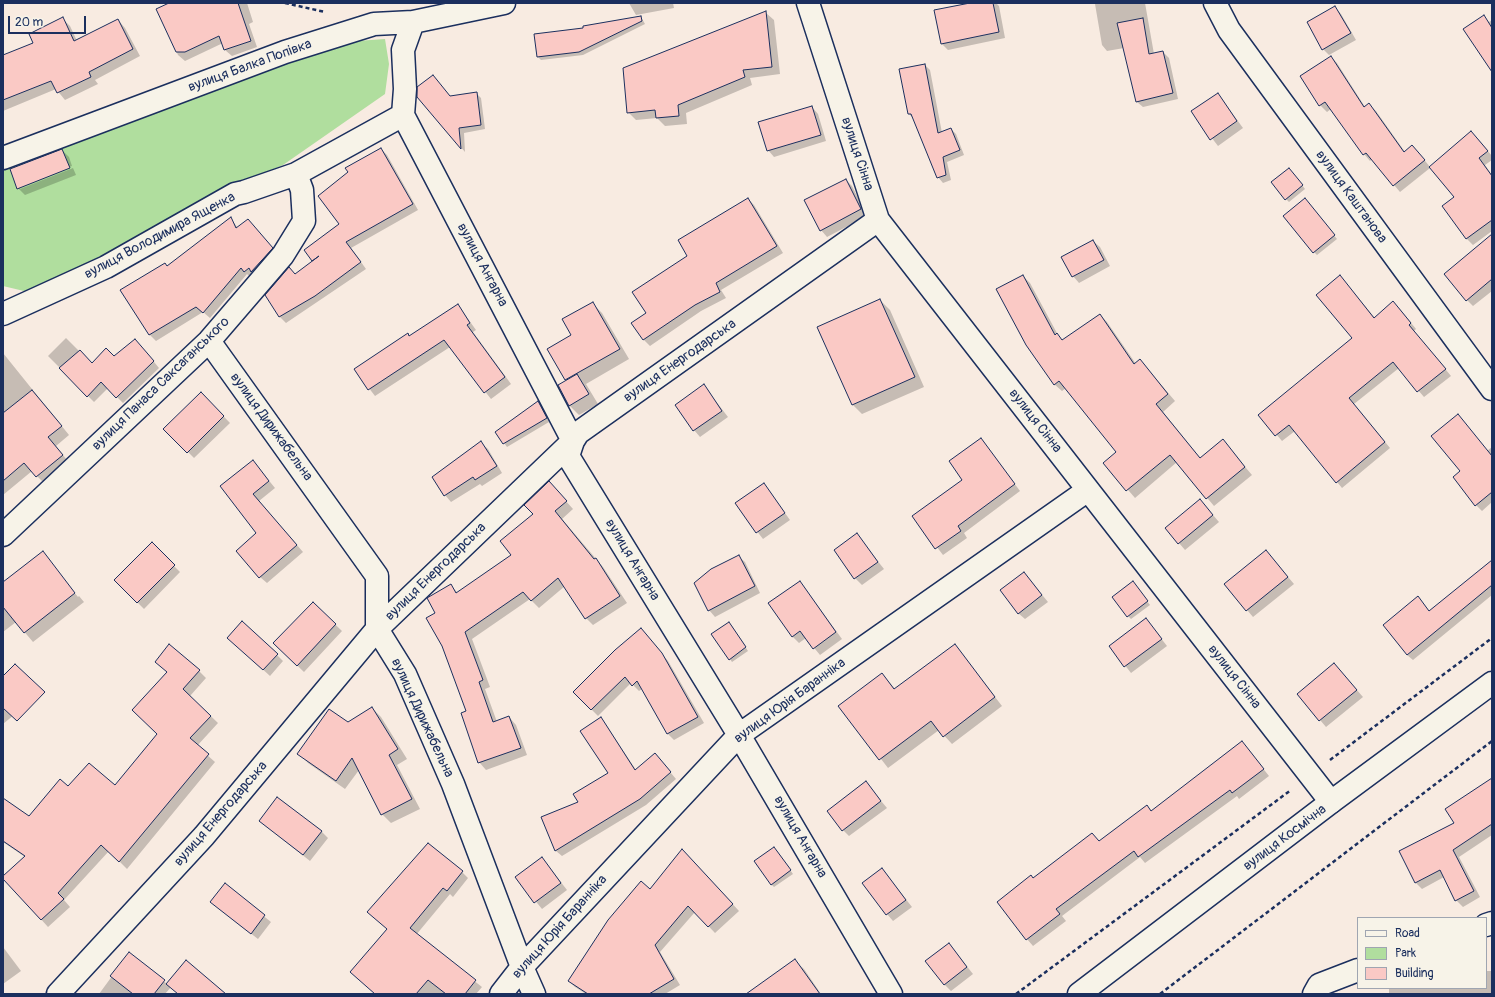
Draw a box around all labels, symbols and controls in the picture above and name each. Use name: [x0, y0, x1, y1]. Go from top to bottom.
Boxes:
scale bar: [10, 8, 88, 34]
text: 20 m: [15, 15, 43, 30]
street label: вулиця Балка Попівка: [186, 36, 314, 96]
street label: вулиця Сінна: [837, 115, 877, 193]
street label: вулиця Каштанова: [1312, 147, 1390, 247]
street label: вулиця Володимира Ященка: [82, 189, 238, 283]
street label: вулиця Ангарна: [453, 220, 511, 310]
street label: вулиця Панаса Саксаганського: [89, 314, 233, 454]
street label: вулиця Енергодарська: [620, 316, 740, 406]
street label: вулиця Дирижабельна: [226, 370, 316, 484]
street label: вулиця Сінна: [1005, 386, 1065, 456]
street label: вулиця Ангарна: [601, 516, 663, 604]
street label: вулиця Енергодарська: [382, 520, 490, 624]
street label: вулиця Сінна: [1204, 642, 1264, 712]
street label: вулиця Юрія Баранніка: [731, 655, 849, 747]
street label: вулиця Дирижабельна: [387, 656, 457, 780]
street label: вулиця Енергодарська: [171, 758, 271, 870]
street label: вулиця Ангарна: [770, 793, 830, 881]
street label: вулиця Космічна: [1240, 801, 1330, 875]
street label: вулиця Юрія Баранніка: [509, 872, 611, 982]
legend: [1357, 917, 1487, 989]
text: Road: [1395, 926, 1420, 941]
text: Park: [1395, 946, 1416, 961]
text: Building: [1395, 966, 1434, 981]

